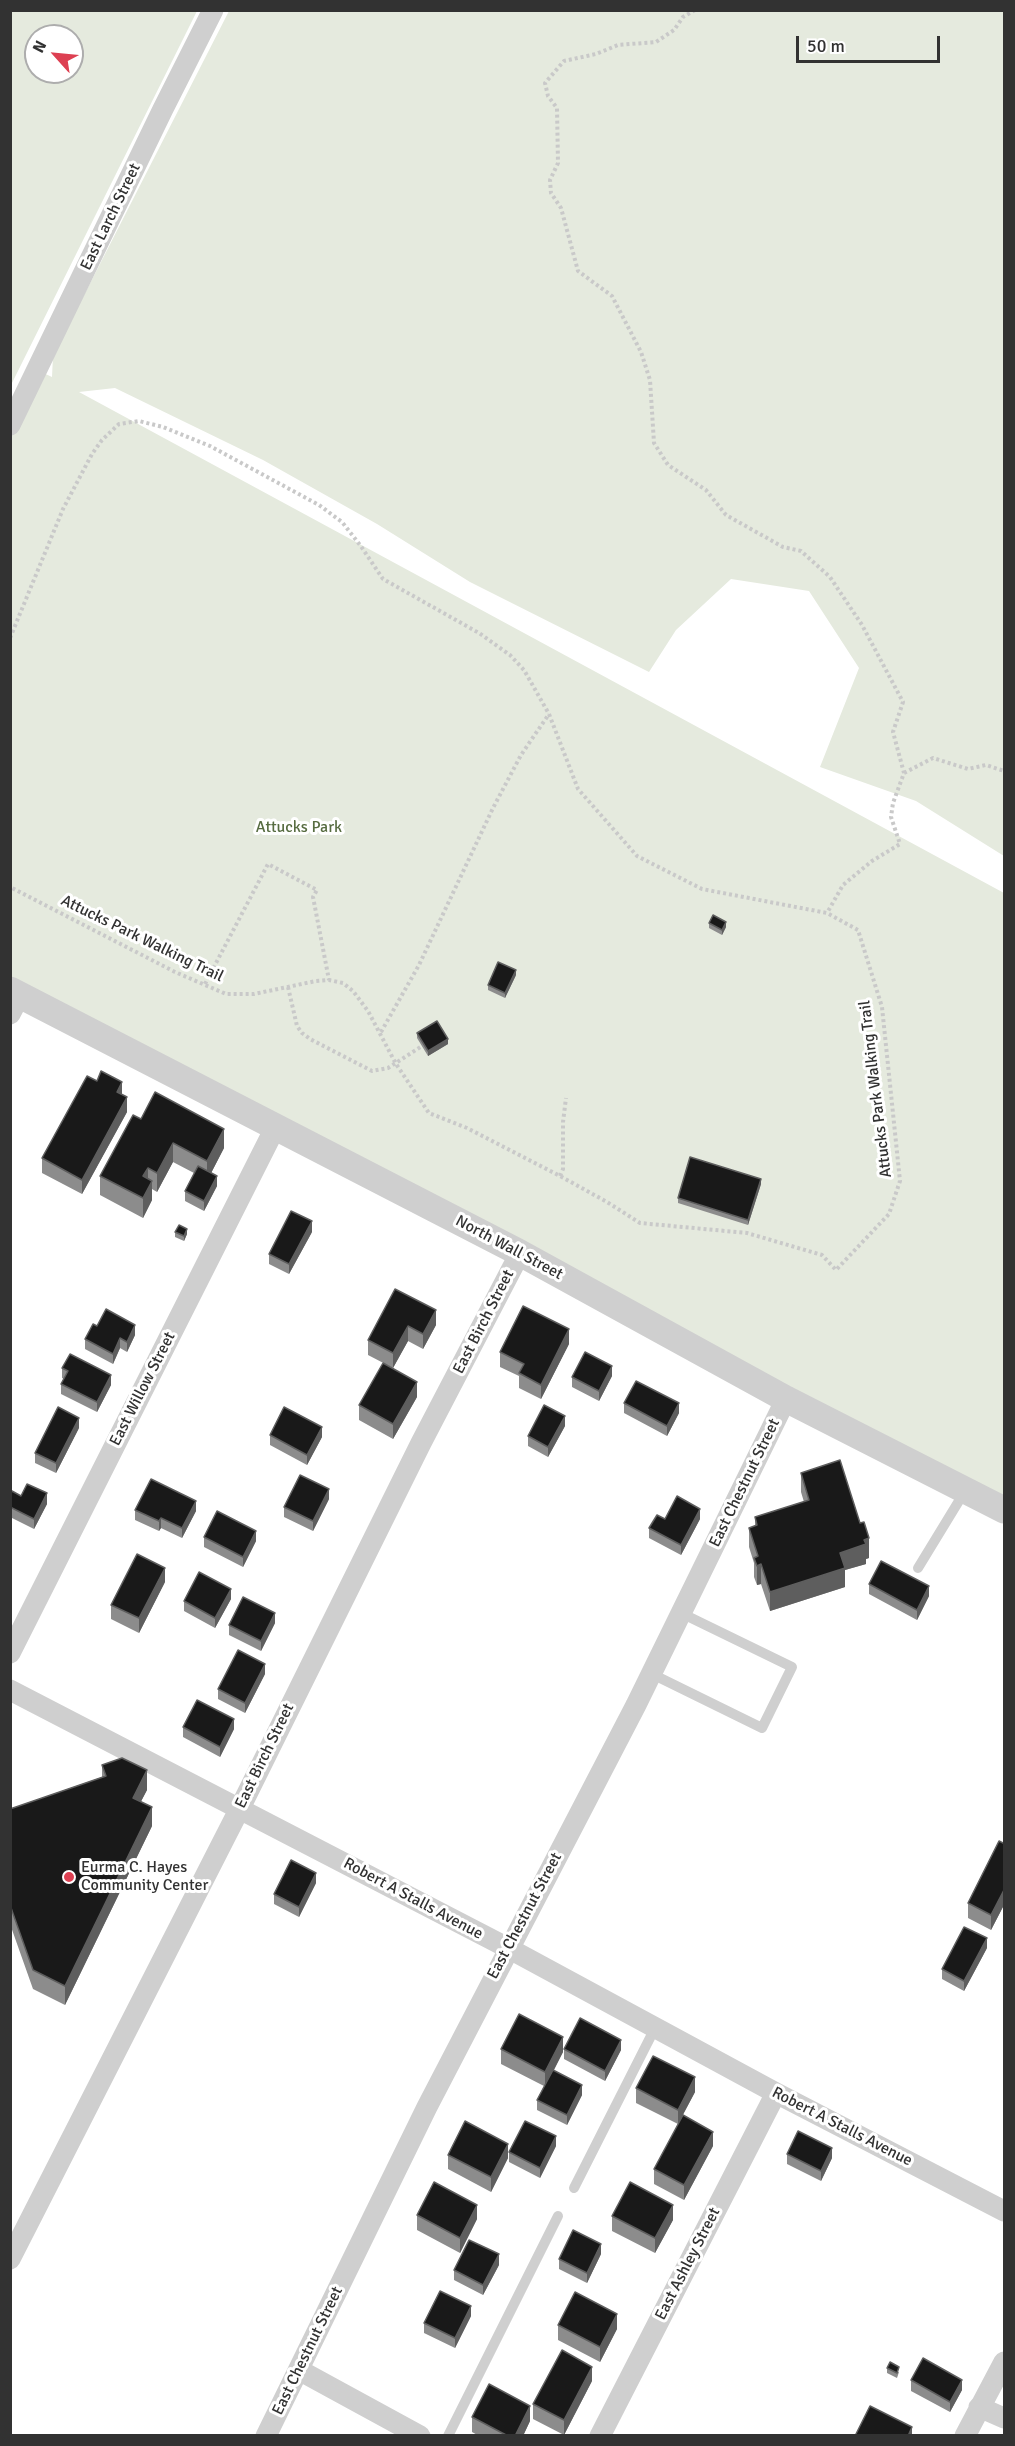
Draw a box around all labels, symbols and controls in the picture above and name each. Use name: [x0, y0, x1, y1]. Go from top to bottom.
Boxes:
north arrow: [24, 24, 84, 84]
scale bar: [799, 24, 943, 62]
text: 50 m: [807, 35, 845, 57]
text: N: [28, 37, 51, 56]
street label: East Larch Street: [77, 160, 145, 274]
park label: Attucks Park: [256, 818, 342, 838]
street label: Attucks Park Walking Trail: [58, 891, 226, 987]
street label: Attucks Park Walking Trail: [856, 999, 896, 1179]
street label: North Wall Street: [452, 1212, 566, 1284]
street label: East Birch Street: [450, 1267, 518, 1377]
street label: East Willow Street: [106, 1329, 180, 1449]
street label: East Chestnut Street: [706, 1416, 784, 1550]
street label: East Birch Street: [231, 1700, 299, 1812]
street label: East Chestnut Street: [484, 1849, 566, 1983]
street label: Robert A Stalls Avenue: [340, 1854, 486, 1944]
place label: Eurma C. Hayes Community Center: [81, 1858, 208, 1896]
marker: Eurma C. Hayes Community Center: [62, 1870, 76, 1884]
street label: Robert A Stalls Avenue: [769, 2083, 915, 2171]
street label: East Ashley Street: [651, 2205, 725, 2323]
street label: East Chestnut Street: [269, 2284, 347, 2418]

